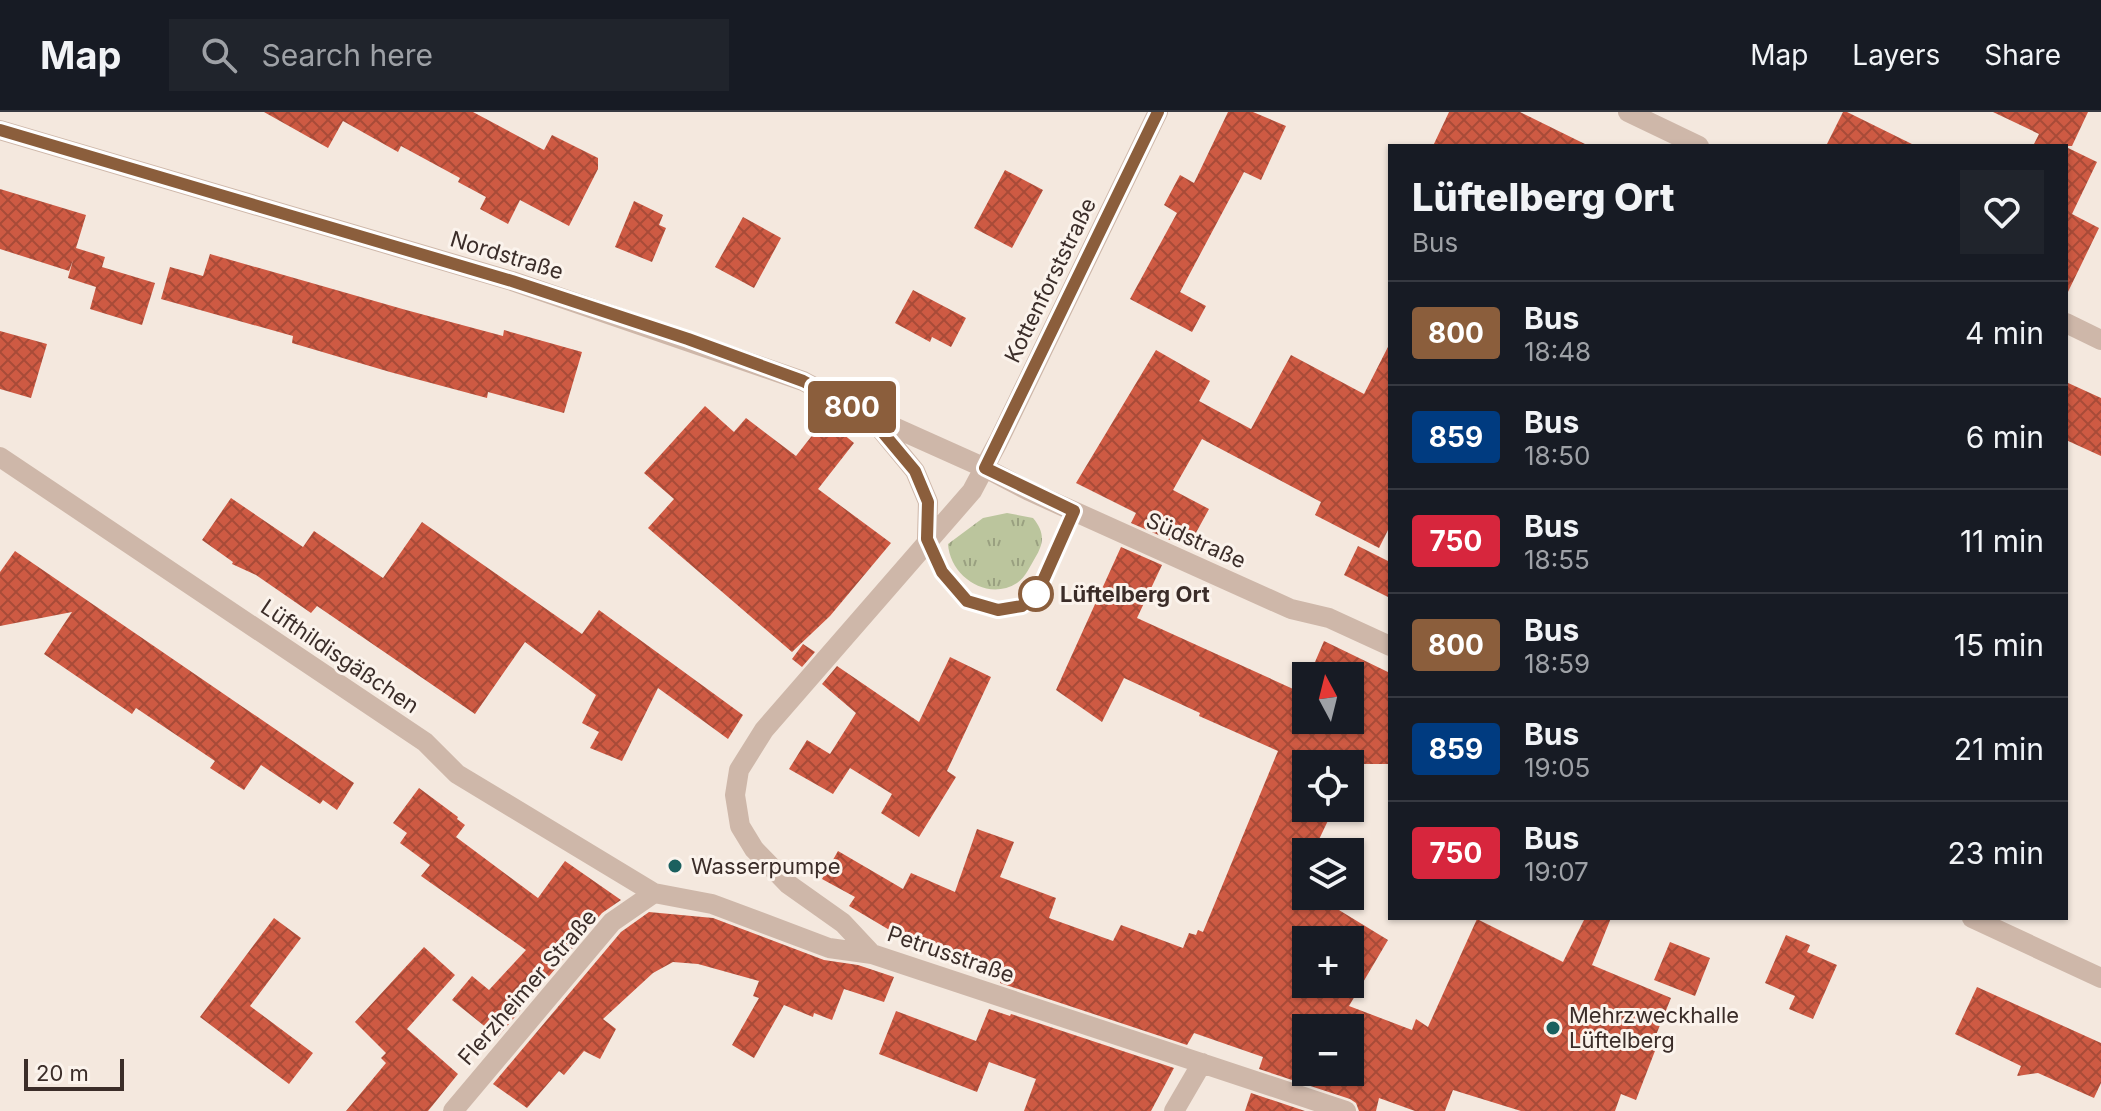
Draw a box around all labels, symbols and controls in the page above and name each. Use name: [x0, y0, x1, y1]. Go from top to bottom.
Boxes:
search box: [169, 19, 729, 91]
text: Map: [40, 32, 121, 78]
icon: search: [197, 33, 241, 77]
text: Search here: [261, 37, 433, 73]
text: Map: [1750, 38, 1808, 72]
text: Layers: [1852, 38, 1940, 72]
text: Share: [1984, 38, 2061, 72]
button: heart: [1960, 170, 2044, 254]
text: Lüftelberg Ort: [1412, 174, 1675, 220]
street label: Kottenforststraße: [999, 193, 1101, 367]
street label: Nordstraße: [447, 225, 567, 285]
text: Bus: [1412, 227, 1458, 258]
text: Bus: [1524, 300, 1579, 336]
text: 4 min: [1965, 315, 2044, 351]
text: 800: [1428, 316, 1484, 350]
text: 18:48: [1524, 336, 1591, 367]
line badge: 800: [806, 381, 898, 433]
text: 800: [824, 390, 880, 424]
text: Bus: [1524, 404, 1579, 440]
text: 6 min: [1966, 419, 2044, 455]
text: 859: [1429, 420, 1483, 454]
text: 18:50: [1524, 440, 1590, 471]
street label: Südstraße: [1142, 506, 1250, 574]
text: Bus: [1524, 508, 1579, 544]
text: 11 min: [1960, 523, 2044, 559]
text: 750: [1430, 524, 1482, 558]
text: 18:55: [1524, 544, 1590, 575]
marker: Lüftelberg Ort: [1019, 577, 1053, 611]
place label: Lüftelberg Ort: [1060, 581, 1210, 607]
street label: Lüfthildisgäßchen: [256, 594, 424, 718]
text: Bus: [1524, 612, 1579, 648]
text: 15 min: [1954, 627, 2044, 663]
text: 800: [1428, 628, 1484, 662]
text: 18:59: [1524, 648, 1590, 679]
north arrow: [1292, 662, 1364, 734]
map controls: [1292, 662, 1364, 1086]
text: Bus: [1524, 716, 1579, 752]
text: 21 min: [1954, 731, 2044, 767]
text: 859: [1429, 732, 1483, 766]
button: locate: [1292, 750, 1364, 822]
text: 19:05: [1524, 752, 1590, 783]
text: Bus: [1524, 820, 1579, 856]
text: 23 min: [1947, 835, 2044, 871]
text: 750: [1430, 836, 1482, 870]
button: layers: [1292, 838, 1364, 910]
place label: Wasserpumpe: [691, 853, 841, 879]
text: 19:07: [1524, 856, 1589, 887]
marker: Wasserpumpe: [666, 857, 684, 875]
street label: Flerzheimer Straße: [452, 904, 602, 1070]
street label: Petrusstraße: [884, 920, 1018, 988]
button: +: [1292, 926, 1364, 998]
place label: Mehrzweckhalle Lüftelberg: [1569, 1002, 1739, 1053]
button: −: [1292, 1014, 1364, 1086]
marker: Mehrzweckhalle Lüftelberg: [1544, 1019, 1562, 1037]
scale bar: [24, 1055, 124, 1091]
text: 20 m: [36, 1060, 89, 1086]

